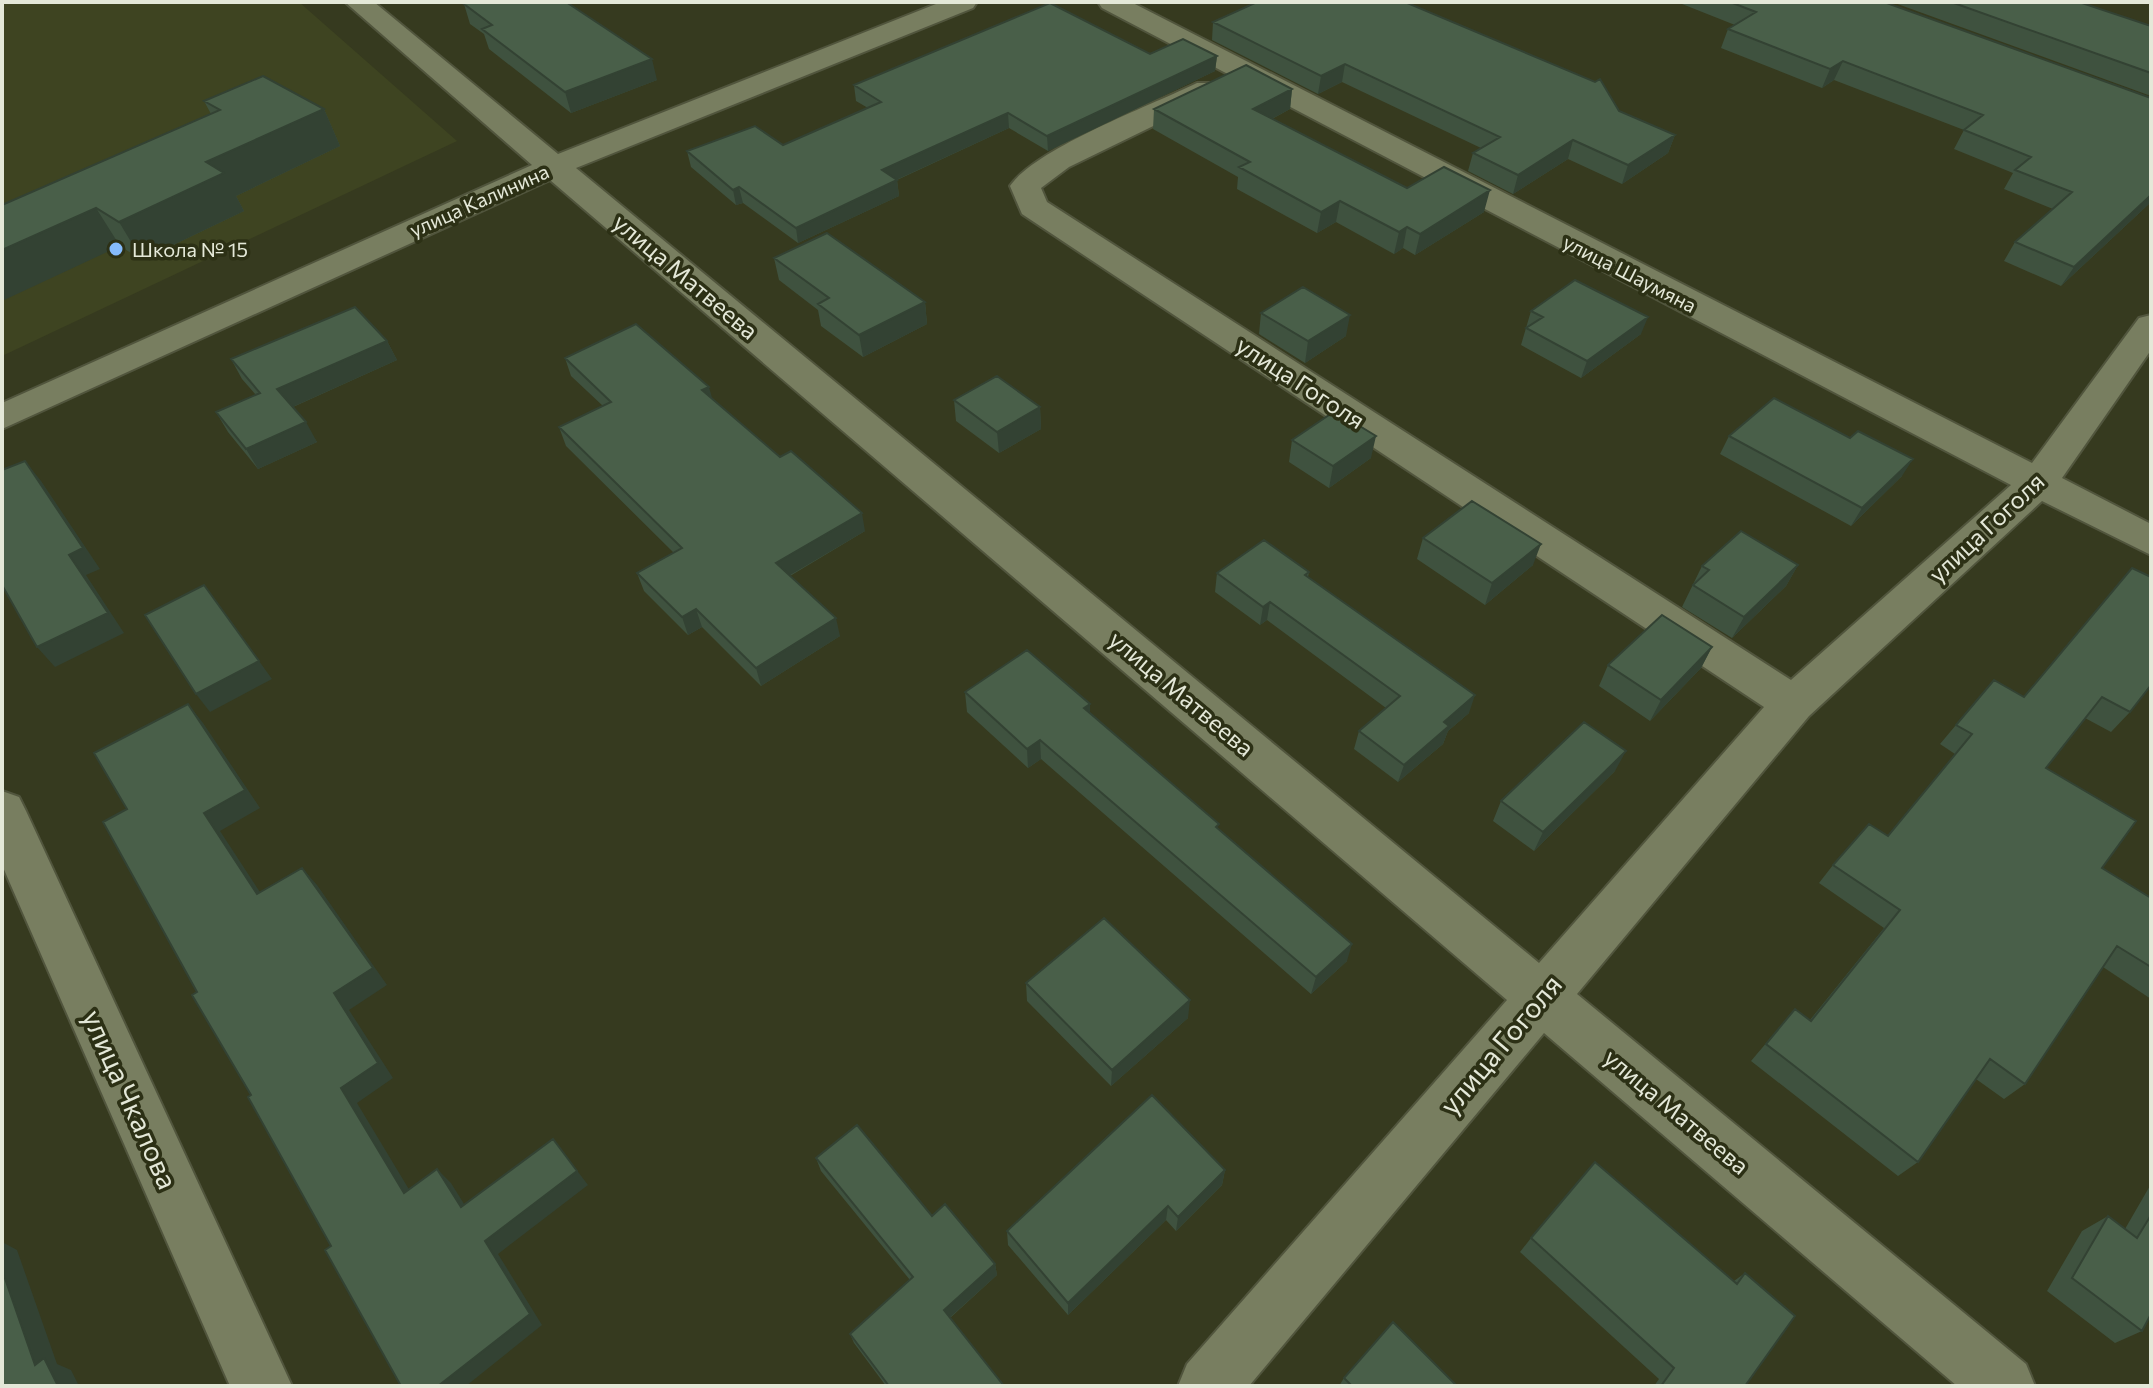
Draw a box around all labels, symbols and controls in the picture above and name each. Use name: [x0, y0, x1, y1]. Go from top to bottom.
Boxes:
street label: улица Калинина: [406, 159, 552, 241]
street label: улица Матвеева: [608, 207, 764, 345]
street label: улица Шаумяна: [1559, 229, 1701, 317]
place label: Школа № 15: [132, 237, 248, 261]
marker: Школа № 15: [107, 240, 125, 258]
street label: улица Гоголя: [1231, 330, 1371, 434]
street label: улица Гоголя: [1922, 466, 2050, 588]
street label: улица Матвеева: [1104, 624, 1260, 762]
street label: улица Гоголя: [1432, 967, 1568, 1121]
street label: улица Чкалова: [76, 1004, 186, 1194]
street label: улица Матвеева: [1599, 1042, 1755, 1180]

